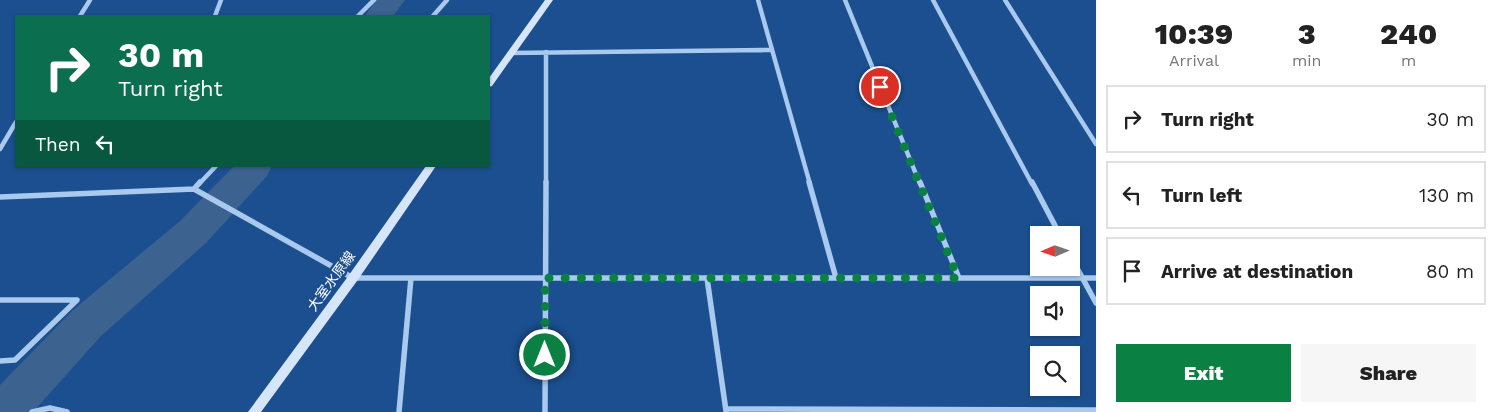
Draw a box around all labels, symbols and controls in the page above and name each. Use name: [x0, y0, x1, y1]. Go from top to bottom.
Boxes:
text: 10:39: [1155, 16, 1233, 51]
text: 3: [1298, 16, 1316, 51]
text: 240: [1380, 16, 1437, 51]
text: 30 m: [118, 34, 204, 76]
icon: right: [35, 35, 100, 100]
text: Arrival: [1169, 51, 1219, 70]
text: min: [1292, 51, 1321, 70]
text: m: [1401, 51, 1416, 70]
pin: [859, 66, 901, 108]
icon: arrive: [866, 73, 894, 101]
text: Turn right: [118, 76, 223, 101]
icon: right: [1118, 105, 1146, 133]
text: Turn right: [1161, 108, 1254, 131]
text: 30 m: [1427, 108, 1474, 131]
icon: left: [91, 130, 119, 158]
text: Then: [35, 133, 81, 156]
icon: left: [1118, 181, 1146, 209]
text: Turn left: [1161, 184, 1242, 207]
text: 130 m: [1419, 184, 1474, 207]
north arrow: [1030, 226, 1080, 276]
map controls: [1030, 226, 1080, 396]
street label: 大室水原線: [304, 248, 358, 314]
icon: arrive: [1118, 257, 1146, 285]
text: Arrive at destination: [1161, 260, 1353, 283]
text: 80 m: [1426, 260, 1474, 283]
button: sound: [1030, 286, 1080, 336]
position arrow: [518, 328, 570, 380]
button: Exit: [1116, 344, 1291, 402]
button: Share: [1301, 344, 1476, 402]
button: search: [1030, 346, 1080, 396]

